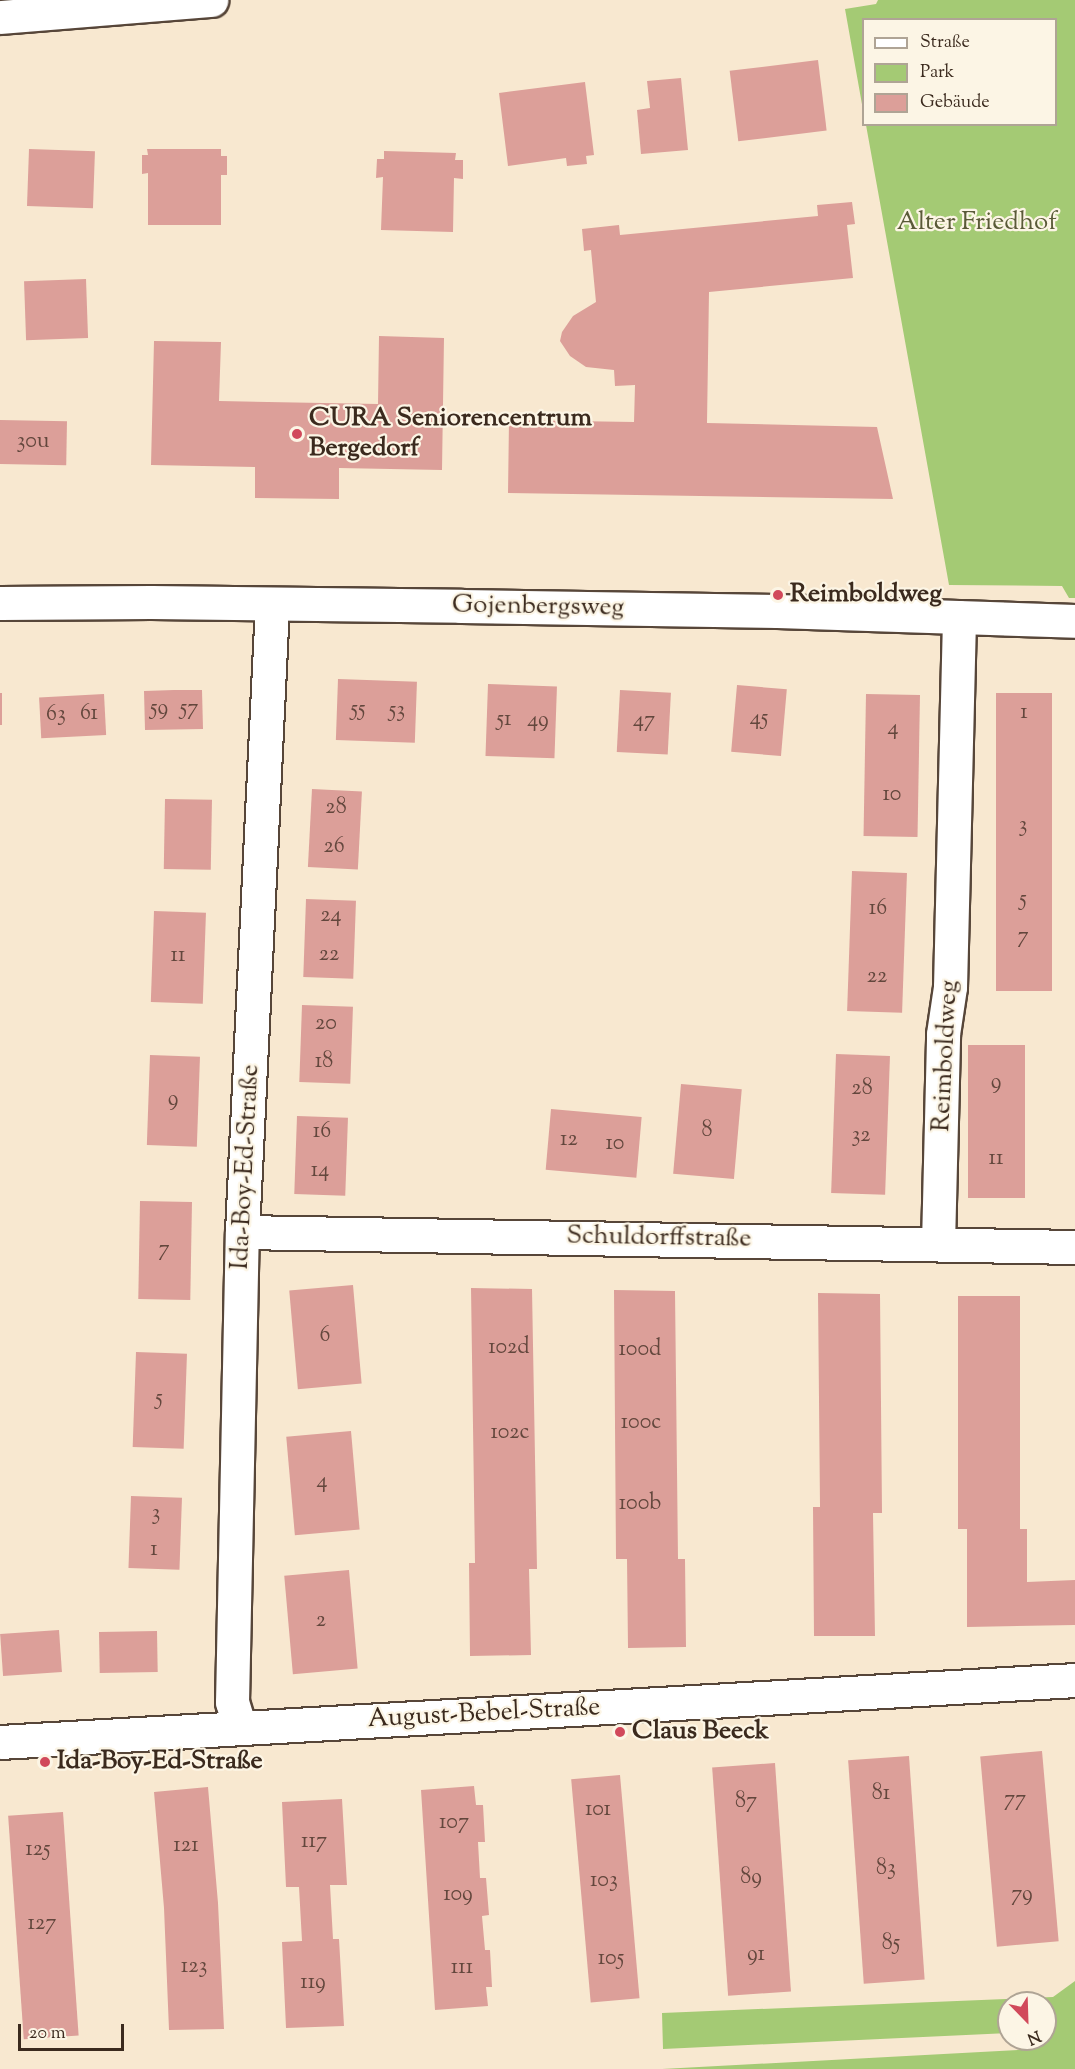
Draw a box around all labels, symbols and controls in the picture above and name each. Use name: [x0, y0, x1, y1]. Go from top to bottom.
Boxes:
legend: [862, 18, 1057, 126]
text: Straße: [920, 30, 970, 56]
text: Park: [920, 60, 954, 86]
text: Gebäude: [920, 90, 990, 116]
park label: Alter Friedhof: [897, 207, 1057, 239]
place label: CURA Seniorencentrum Bergedorf: [309, 403, 592, 464]
marker: CURA Seniorencentrum Bergedorf: [290, 427, 304, 441]
house number: 30u: [17, 430, 49, 456]
place label: Reimboldweg: [790, 579, 942, 611]
marker: Reimboldweg: [771, 588, 785, 602]
street label: Gojenbergsweg: [452, 590, 624, 624]
house number: 59: [150, 697, 168, 723]
house number: 57: [180, 697, 198, 723]
house number: 55: [350, 698, 366, 724]
house number: 53: [389, 699, 405, 725]
house number: 1: [1020, 701, 1028, 727]
house number: 61: [80, 702, 98, 728]
house number: 63: [46, 703, 66, 729]
house number: 45: [750, 707, 768, 733]
house number: 51: [496, 708, 512, 734]
house number: 49: [527, 709, 549, 735]
house number: 47: [633, 709, 655, 735]
house number: 4: [887, 717, 899, 743]
house number: 10: [883, 783, 901, 809]
house number: 28: [325, 796, 347, 822]
house number: 3: [1019, 814, 1027, 840]
house number: 26: [323, 835, 345, 861]
house number: 5: [1019, 888, 1027, 914]
house number: 16: [869, 897, 887, 923]
house number: 24: [320, 904, 342, 930]
house number: 7: [1017, 925, 1029, 951]
house number: 22: [319, 943, 339, 969]
house number: 11: [171, 944, 185, 970]
house number: 22: [867, 965, 887, 991]
street label: Reimboldweg: [926, 979, 966, 1133]
house number: 20: [315, 1012, 337, 1038]
house number: 18: [315, 1050, 333, 1076]
street label: Ida-Boy-Ed-Straße: [225, 1063, 267, 1271]
house number: 9: [991, 1071, 1001, 1097]
house number: 28: [851, 1077, 873, 1103]
house number: 9: [168, 1088, 178, 1114]
house number: 8: [702, 1119, 712, 1145]
house number: 16: [313, 1120, 331, 1146]
house number: 32: [851, 1124, 871, 1150]
house number: 12: [560, 1128, 578, 1154]
house number: 10: [606, 1132, 624, 1158]
house number: 11: [989, 1147, 1003, 1173]
house number: 14: [311, 1159, 329, 1185]
street label: Schuldorffstraße: [566, 1221, 752, 1255]
house number: 7: [158, 1238, 170, 1264]
house number: 6: [320, 1324, 330, 1350]
house number: 102d: [488, 1336, 530, 1362]
house number: 100d: [619, 1338, 661, 1364]
house number: 5: [155, 1387, 163, 1413]
house number: 100c: [621, 1411, 661, 1437]
house number: 102c: [491, 1421, 529, 1447]
house number: 4: [316, 1470, 328, 1496]
house number: 100b: [619, 1492, 661, 1518]
house number: 3: [152, 1502, 160, 1528]
house number: 1: [150, 1538, 158, 1564]
house number: 2: [316, 1609, 326, 1635]
street label: August-Bebel-Straße: [367, 1692, 601, 1736]
place label: Claus Beeck: [632, 1716, 769, 1748]
marker: Claus Beeck: [613, 1725, 627, 1739]
place label: Ida-Boy-Ed-Straße: [57, 1746, 263, 1778]
marker: Ida-Boy-Ed-Straße: [38, 1755, 52, 1769]
house number: 81: [872, 1782, 890, 1808]
house number: 77: [1004, 1788, 1026, 1814]
house number: 87: [735, 1790, 757, 1816]
house number: 101: [585, 1798, 611, 1824]
house number: 107: [439, 1811, 469, 1837]
house number: 117: [301, 1830, 327, 1856]
house number: 121: [173, 1834, 199, 1860]
house number: 125: [25, 1838, 51, 1864]
house number: 83: [876, 1857, 896, 1883]
house number: 89: [740, 1866, 762, 1892]
house number: 103: [590, 1869, 618, 1895]
house number: 109: [443, 1883, 473, 1909]
house number: 79: [1011, 1883, 1033, 1909]
house number: 127: [28, 1912, 56, 1938]
house number: 85: [882, 1932, 900, 1958]
house number: 91: [747, 1943, 765, 1969]
house number: 105: [598, 1947, 624, 1973]
house number: 123: [181, 1955, 207, 1981]
house number: 111: [451, 1956, 473, 1982]
house number: 119: [300, 1971, 326, 1997]
north arrow: [997, 1991, 1057, 2051]
scale bar: [21, 2012, 128, 2050]
text: 20 m: [29, 2021, 66, 2047]
text: N: [1023, 2023, 1044, 2049]

